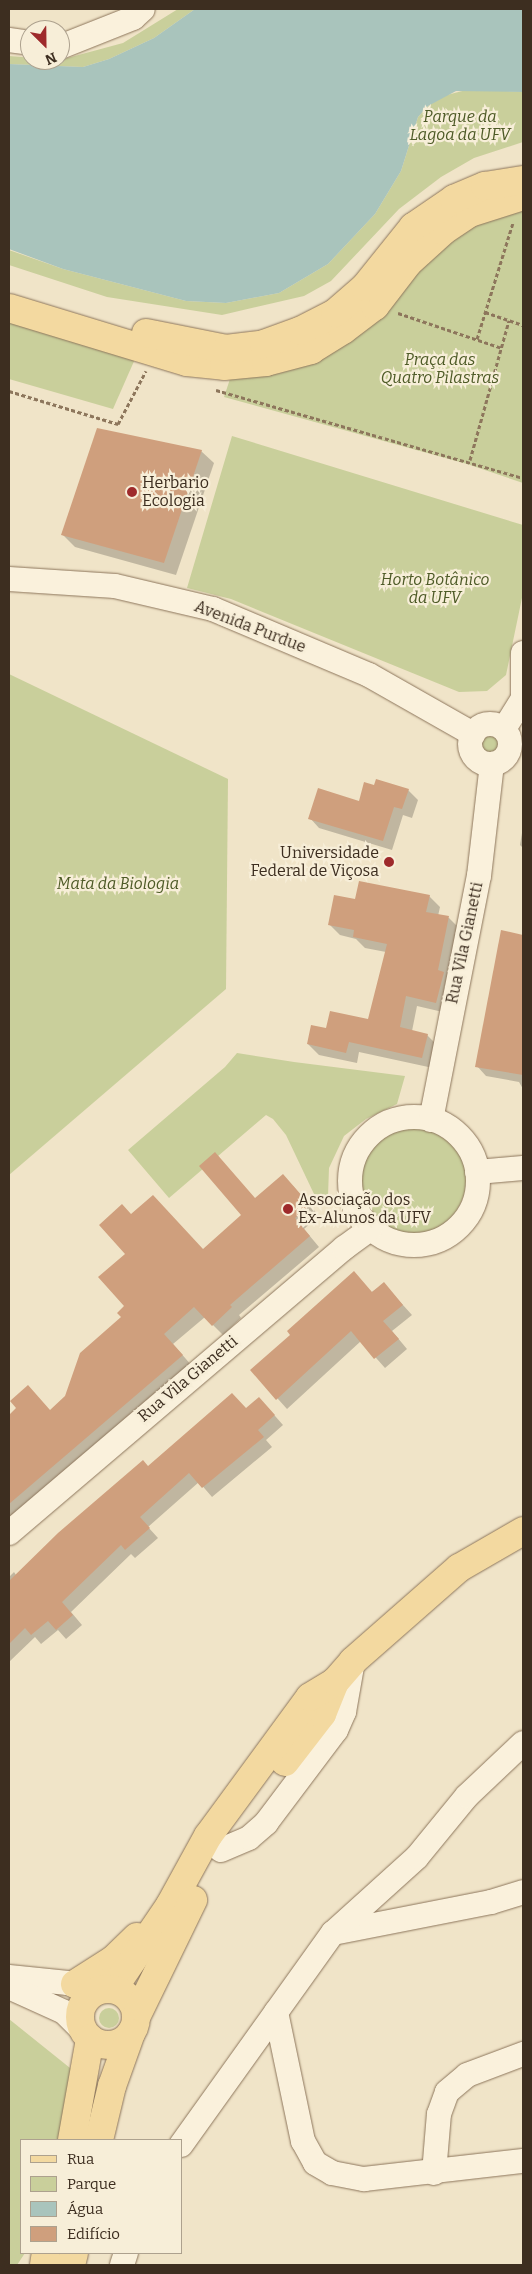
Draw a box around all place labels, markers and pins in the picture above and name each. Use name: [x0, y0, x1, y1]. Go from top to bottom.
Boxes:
place label: Herbario Ecologia: [142, 473, 209, 511]
marker: Herbario Ecologia: [126, 486, 138, 498]
place label: Universidade Federal de Viçosa: [251, 843, 379, 881]
marker: Universidade Federal de Viçosa: [383, 856, 395, 868]
place label: Associação dos Ex-Alunos da UFV: [298, 1190, 431, 1228]
marker: Associação dos Ex-Alunos da UFV: [282, 1203, 294, 1215]

